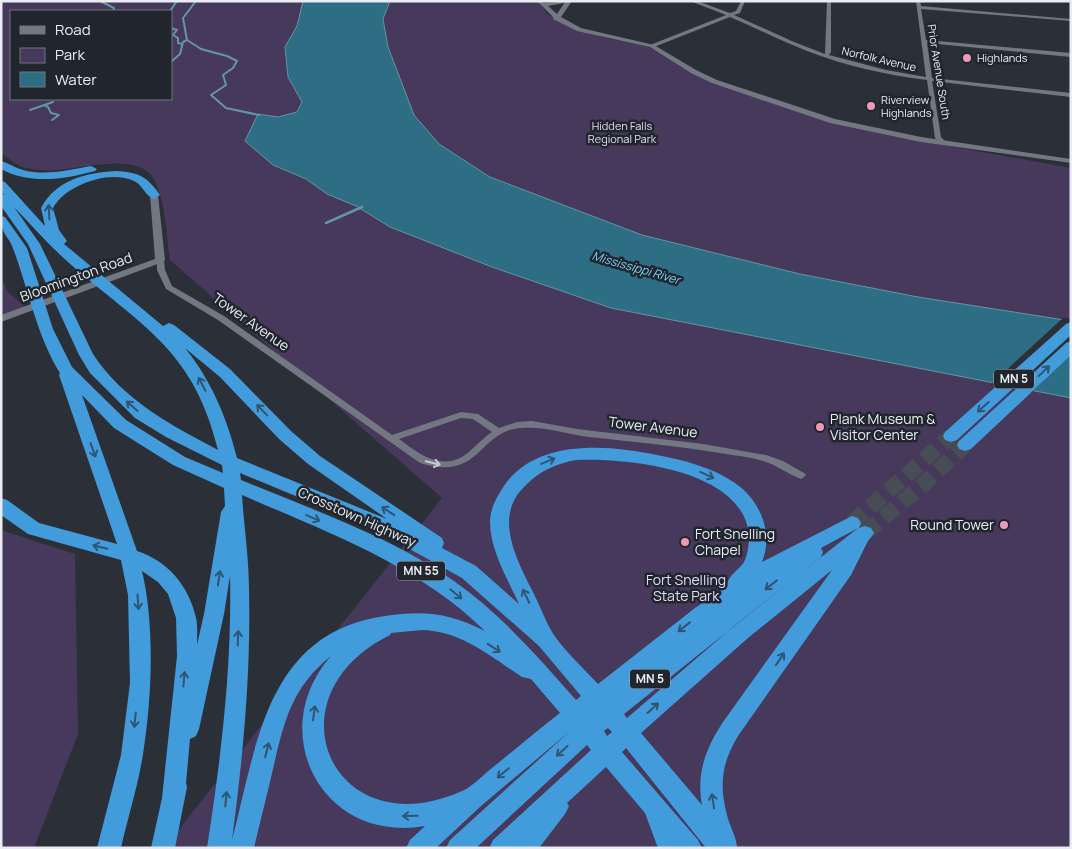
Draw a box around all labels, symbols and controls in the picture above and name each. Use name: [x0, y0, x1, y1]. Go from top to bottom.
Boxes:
legend: [10, 10, 172, 100]
text: Road: [55, 19, 91, 40]
street label: Prior Avenue South: [925, 23, 954, 121]
street label: Norfolk Avenue: [840, 43, 918, 75]
text: Park: [55, 44, 85, 65]
place label: Highlands: [977, 50, 1028, 65]
marker: Highlands: [961, 52, 973, 64]
text: Water: [55, 69, 97, 90]
place label: Riverview Highlands: [881, 92, 932, 120]
marker: Riverview Highlands: [865, 100, 877, 112]
park label: Hidden Falls Regional Park: [588, 118, 657, 146]
one-way arrow: [45, 204, 54, 220]
street label: Bloomington Road: [17, 247, 135, 306]
water label: Mississippi River: [590, 247, 684, 289]
street label: Tower Avenue: [209, 288, 293, 355]
one-way arrow: [1038, 365, 1051, 377]
road number: MN 5: [994, 369, 1034, 388]
one-way arrow: [197, 377, 207, 392]
one-way arrow: [126, 400, 139, 411]
one-way arrow: [977, 401, 990, 413]
one-way arrow: [256, 404, 268, 416]
place label: Plank Museum & Visitor Center: [830, 409, 935, 444]
street label: Tower Avenue: [607, 412, 699, 441]
marker: Plank Museum & Visitor Center: [814, 421, 826, 433]
one-way arrow: [88, 441, 98, 457]
one-way arrow: [540, 456, 555, 465]
one-way arrow: [424, 459, 440, 468]
one-way arrow: [699, 471, 714, 480]
street label: Crosstown Highway: [295, 482, 420, 551]
one-way arrow: [382, 506, 396, 516]
one-way arrow: [305, 514, 320, 524]
place label: Round Tower: [910, 515, 994, 534]
marker: Round Tower: [998, 519, 1010, 531]
place label: Fort Snelling Chapel: [695, 524, 775, 559]
marker: Fort Snelling Chapel: [679, 536, 691, 548]
one-way arrow: [93, 542, 109, 551]
road number: MN 55: [397, 562, 445, 580]
one-way arrow: [214, 570, 224, 586]
park label: Fort Snelling State Park: [646, 570, 726, 605]
one-way arrow: [765, 579, 778, 590]
one-way arrow: [449, 589, 462, 600]
one-way arrow: [521, 589, 530, 604]
one-way arrow: [133, 594, 142, 610]
one-way arrow: [677, 622, 691, 632]
one-way arrow: [234, 630, 243, 646]
one-way arrow: [487, 643, 501, 653]
one-way arrow: [775, 652, 785, 666]
road number: MN 5: [630, 670, 670, 689]
one-way arrow: [180, 671, 189, 687]
one-way arrow: [646, 702, 659, 714]
one-way arrow: [309, 706, 319, 722]
one-way arrow: [131, 712, 140, 728]
one-way arrow: [263, 742, 272, 758]
one-way arrow: [556, 746, 569, 757]
one-way arrow: [497, 767, 510, 779]
one-way arrow: [221, 792, 231, 808]
one-way arrow: [707, 794, 717, 810]
one-way arrow: [402, 811, 418, 821]

